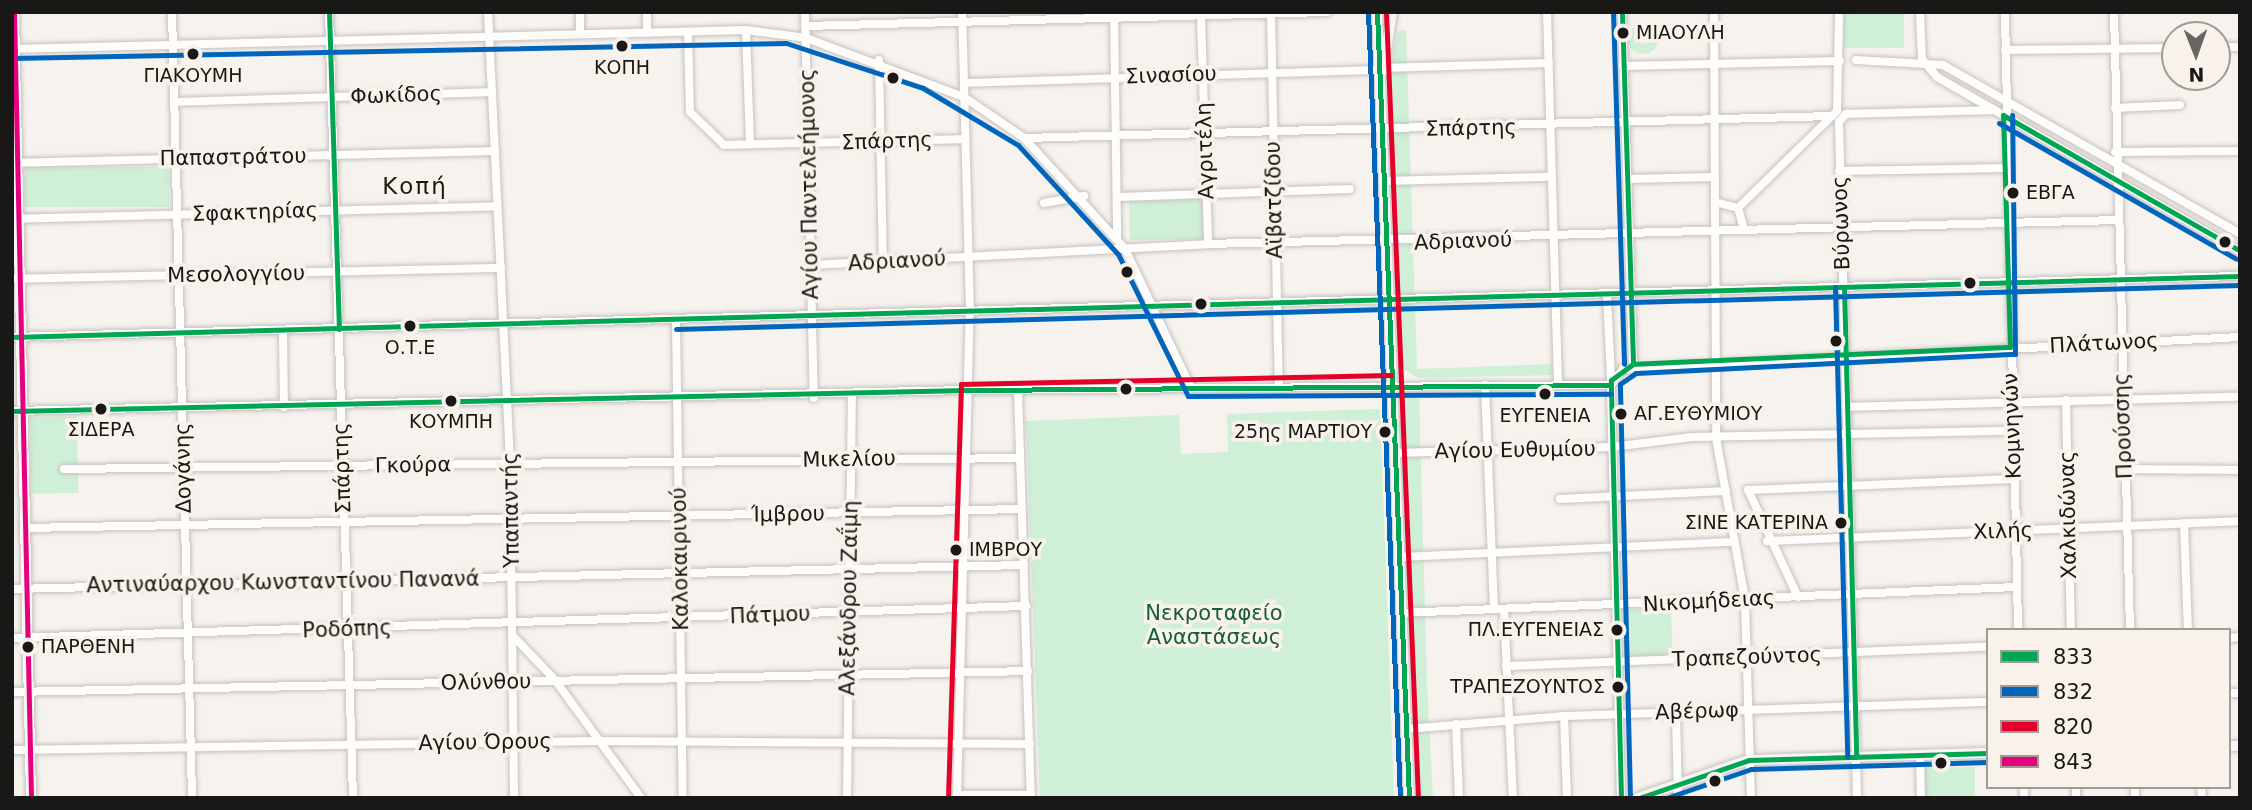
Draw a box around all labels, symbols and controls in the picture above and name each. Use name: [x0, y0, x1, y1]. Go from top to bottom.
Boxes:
north arrow: [2161, 21, 2231, 91]
place label: ΜΙΑΟΥΛΗ: [1636, 22, 1725, 44]
marker: ΜΙΑΟΥΛΗ: [1616, 26, 1630, 40]
marker: ΚΟΠΗ: [615, 39, 629, 53]
marker: ΓΙΑΚΟΥΜΗ: [186, 47, 200, 61]
place label: ΚΟΠΗ: [594, 57, 650, 79]
street label: Σινασίου: [1125, 61, 1217, 89]
text: N: [2188, 64, 2204, 86]
place label: ΓΙΑΚΟΥΜΗ: [144, 65, 242, 87]
street label: Αγίου Παντελεήμονος: [794, 68, 824, 300]
unlabelled marker: [886, 71, 900, 85]
street label: Φωκίδος: [350, 81, 442, 109]
street label: Αγριτέλη: [1191, 102, 1219, 200]
street label: Σπάρτης: [1425, 115, 1517, 141]
street label: Σπάρτης: [841, 127, 933, 155]
street label: Αϊβατζίδου: [1260, 141, 1288, 259]
street label: Παπαστράτου: [159, 143, 307, 171]
district label: Κοπή: [383, 172, 447, 200]
street label: Βύρωνος: [1827, 175, 1855, 271]
place label: ΕΒΓΑ: [2026, 182, 2075, 204]
marker: ΕΒΓΑ: [2006, 186, 2020, 200]
street label: Σφακτηρίας: [192, 197, 318, 227]
street label: Αδριανού: [1413, 227, 1513, 255]
unlabelled marker: [2218, 235, 2232, 249]
street label: Αδριανού: [847, 246, 947, 276]
street label: Μεσολογγίου: [167, 260, 305, 288]
unlabelled marker: [1120, 265, 1134, 279]
unlabelled marker: [1963, 276, 1977, 290]
unlabelled marker: [1194, 297, 1208, 311]
marker: Ο.Τ.Ε: [403, 319, 417, 333]
street label: Πλάτωνος: [2049, 328, 2159, 358]
unlabelled marker: [1829, 334, 1843, 348]
place label: Ο.Τ.Ε: [385, 337, 435, 359]
street label: Προύσσης: [2109, 372, 2137, 480]
street label: Κομνηνών: [1998, 373, 2026, 479]
unlabelled marker: [1119, 382, 1133, 396]
marker: ΕΥΓΕΝΕΙΑ: [1538, 387, 1552, 401]
marker: ΚΟΥΜΠΗ: [444, 394, 458, 408]
marker: ΣΙΔΕΡΑ: [94, 402, 108, 416]
place label: ΑΓ.ΕΥΘΥΜΙΟΥ: [1634, 403, 1762, 425]
place label: ΕΥΓΕΝΕΙΑ: [1499, 405, 1591, 427]
marker: ΑΓ.ΕΥΘΥΜΙΟΥ: [1614, 407, 1628, 421]
place label: ΚΟΥΜΠΗ: [409, 411, 493, 433]
place label: ΣΙΔΕΡΑ: [67, 419, 135, 441]
place label: 25ης ΜΑΡΤΙΟΥ: [1234, 421, 1372, 443]
street label: Δογάνης: [170, 422, 196, 514]
street label: Σπάρτης: [328, 422, 356, 514]
marker: 25ης ΜΑΡΤΙΟΥ: [1378, 425, 1392, 439]
street label: Αγίου Ευθυμίου: [1434, 436, 1596, 464]
street label: Μικελίου: [802, 446, 896, 472]
street label: Χαλκιδώνας: [2054, 451, 2082, 579]
street label: Γκούρα: [375, 452, 451, 478]
street label: Υπαπαντής: [497, 452, 525, 568]
street label: Καλοκαιρινού: [666, 487, 694, 631]
street label: Αλεξάνδρου Ζαΐμη: [835, 500, 863, 696]
street label: Ίμβρου: [751, 501, 825, 527]
place label: ΣΙΝΕ ΚΑΤΕΡΙΝΑ: [1685, 512, 1828, 534]
marker: ΣΙΝΕ ΚΑΤΕΡΙΝΑ: [1834, 516, 1848, 530]
street label: Χιλής: [1973, 517, 2033, 545]
place label: ΙΜΒΡΟΥ: [969, 539, 1042, 561]
marker: ΙΜΒΡΟΥ: [949, 543, 963, 557]
street label: Αντιναύαρχου Κωνσταντίνου Πανανά: [86, 566, 480, 598]
street label: Νικομήδειας: [1642, 585, 1776, 617]
park label: Νεκροταφείο Αναστάσεως: [1145, 600, 1283, 650]
street label: Πάτμου: [729, 601, 811, 629]
street label: Ροδόπης: [302, 615, 392, 643]
place label: ΠΛ.ΕΥΓΕΝΕΙΑΣ: [1468, 619, 1604, 641]
marker: ΠΛ.ΕΥΓΕΝΕΙΑΣ: [1610, 623, 1624, 637]
legend: [1986, 628, 2231, 789]
place label: ΠΑΡΘΕΝΗ: [41, 636, 135, 658]
marker: ΠΑΡΘΕΝΗ: [21, 640, 35, 654]
street label: Τραπεζούντος: [1672, 642, 1822, 672]
text: 833: [2053, 645, 2093, 669]
street label: Ολύνθου: [440, 669, 532, 695]
place label: ΤΡΑΠΕΖΟΥΝΤΟΣ: [1450, 676, 1605, 698]
marker: ΤΡΑΠΕΖΟΥΝΤΟΣ: [1611, 680, 1625, 694]
text: 832: [2053, 680, 2093, 704]
street label: Αβέρωφ: [1655, 697, 1739, 725]
text: 820: [2053, 715, 2093, 739]
street label: Αγίου Όρους: [418, 728, 552, 756]
text: 843: [2053, 750, 2093, 774]
unlabelled marker: [1934, 756, 1948, 770]
unlabelled marker: [1708, 774, 1722, 788]

